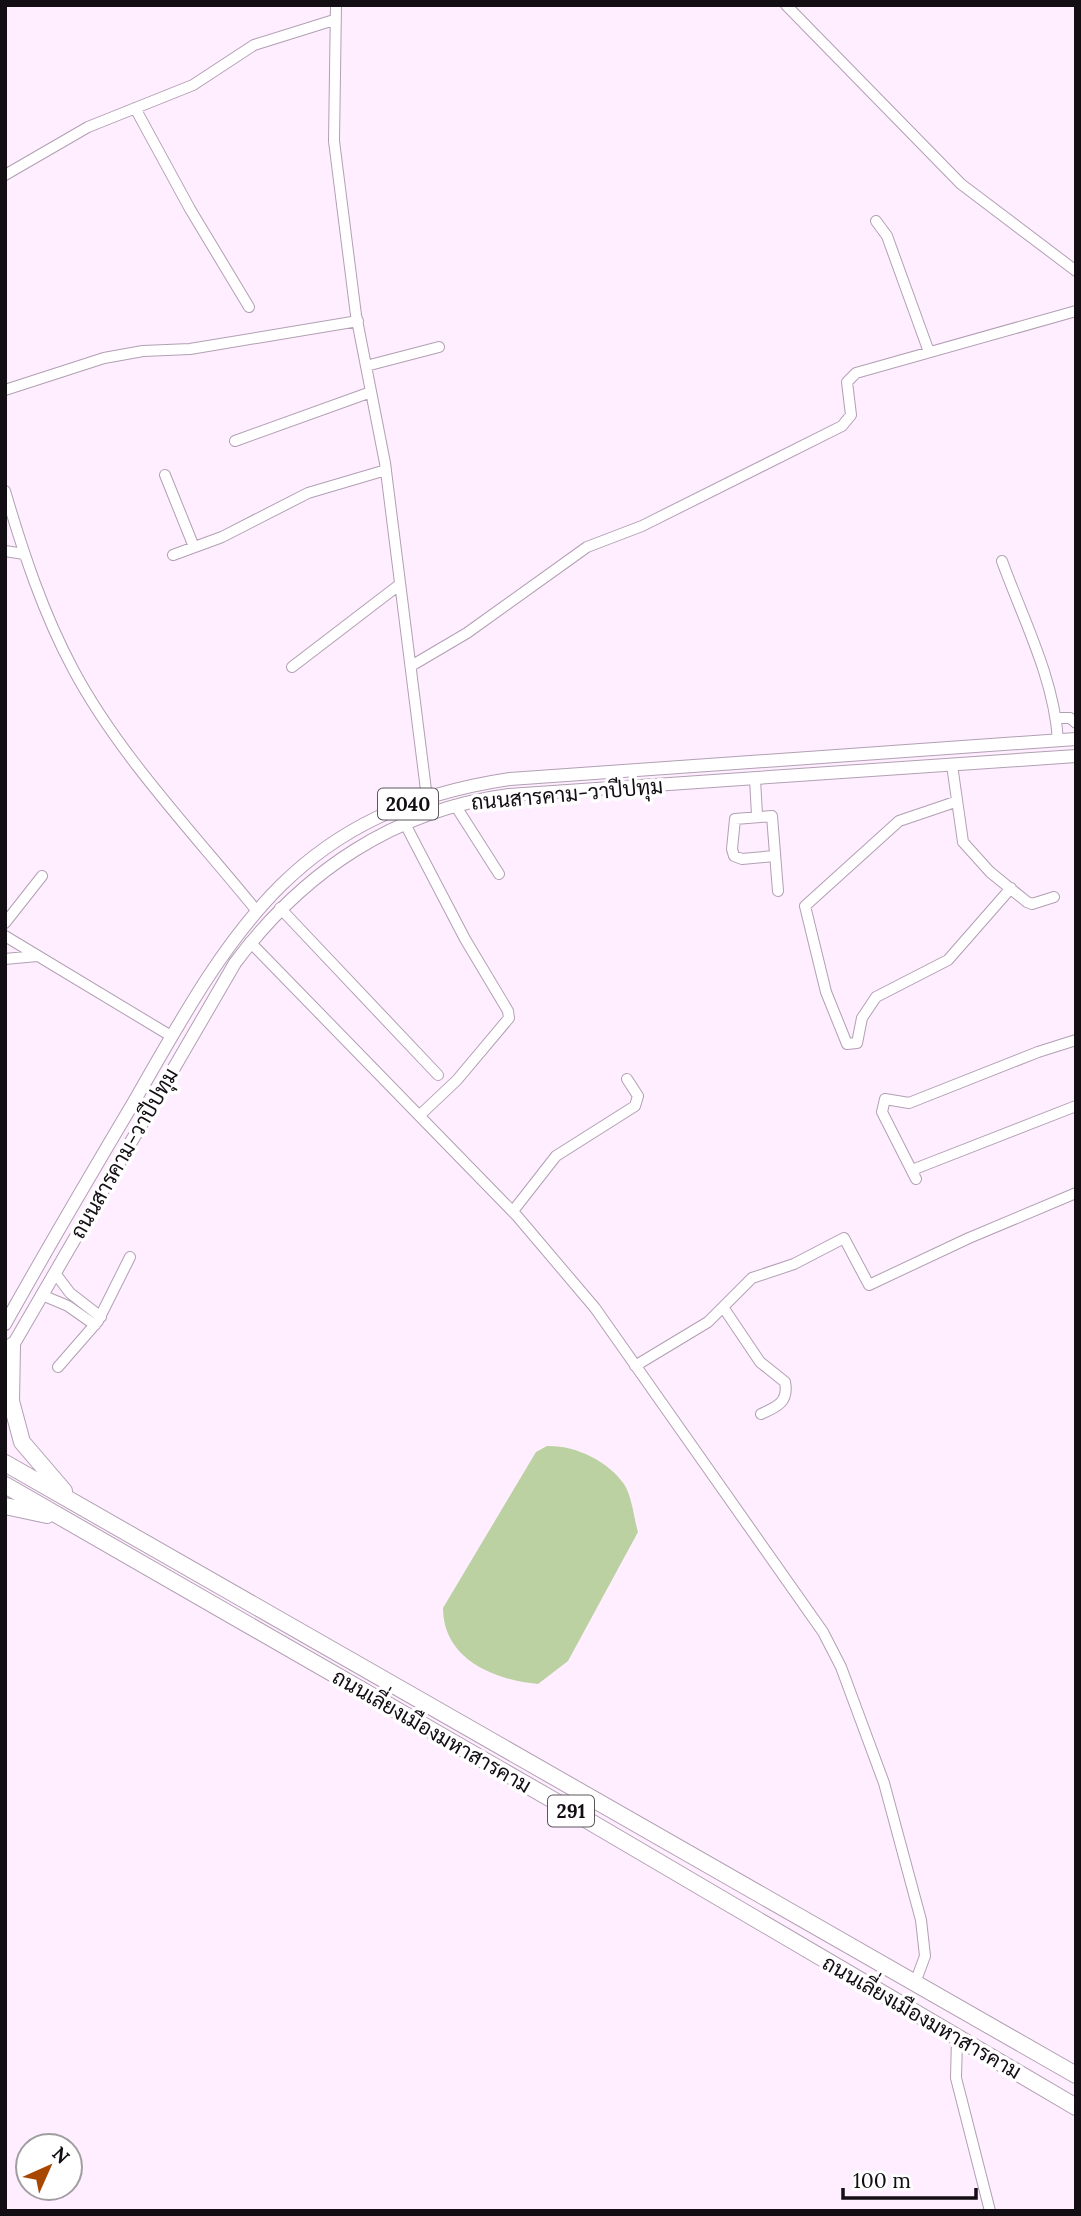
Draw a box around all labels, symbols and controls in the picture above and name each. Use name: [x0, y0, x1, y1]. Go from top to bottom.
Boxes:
street label: ถนนสารคาม-วาปีปทุม: [470, 772, 664, 817]
road number: 2040: [378, 789, 438, 820]
street label: ถนนสารคาม-วาปีปทุม: [64, 1063, 185, 1244]
street label: ถนนเลี่ยงเมืองมหาสารคาม: [328, 1658, 539, 1799]
road number: 291: [548, 1796, 594, 1826]
street label: ถนนเลี่ยงเมืองมหาสารคาม: [818, 1944, 1029, 2085]
north arrow: [14, 2132, 84, 2202]
text: N: [47, 2141, 75, 2169]
scale bar: [843, 2156, 976, 2200]
text: 100 m: [853, 2167, 911, 2194]

